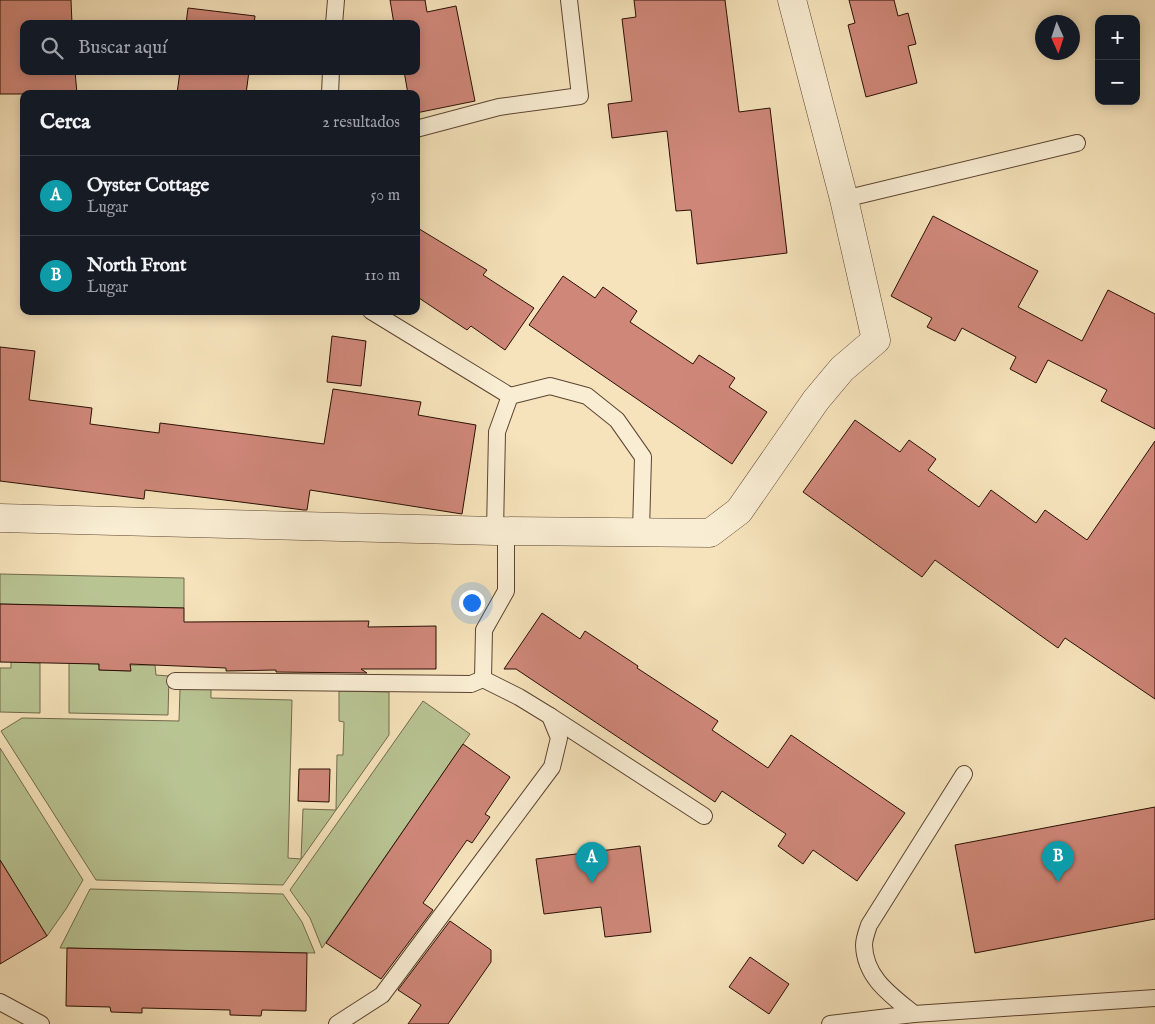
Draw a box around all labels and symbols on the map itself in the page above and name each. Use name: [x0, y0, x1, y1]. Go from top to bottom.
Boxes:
north arrow: [1035, 15, 1080, 60]
your location: [459, 590, 485, 616]
pin: B: [1042, 841, 1074, 882]
pin: A: [576, 842, 608, 883]

